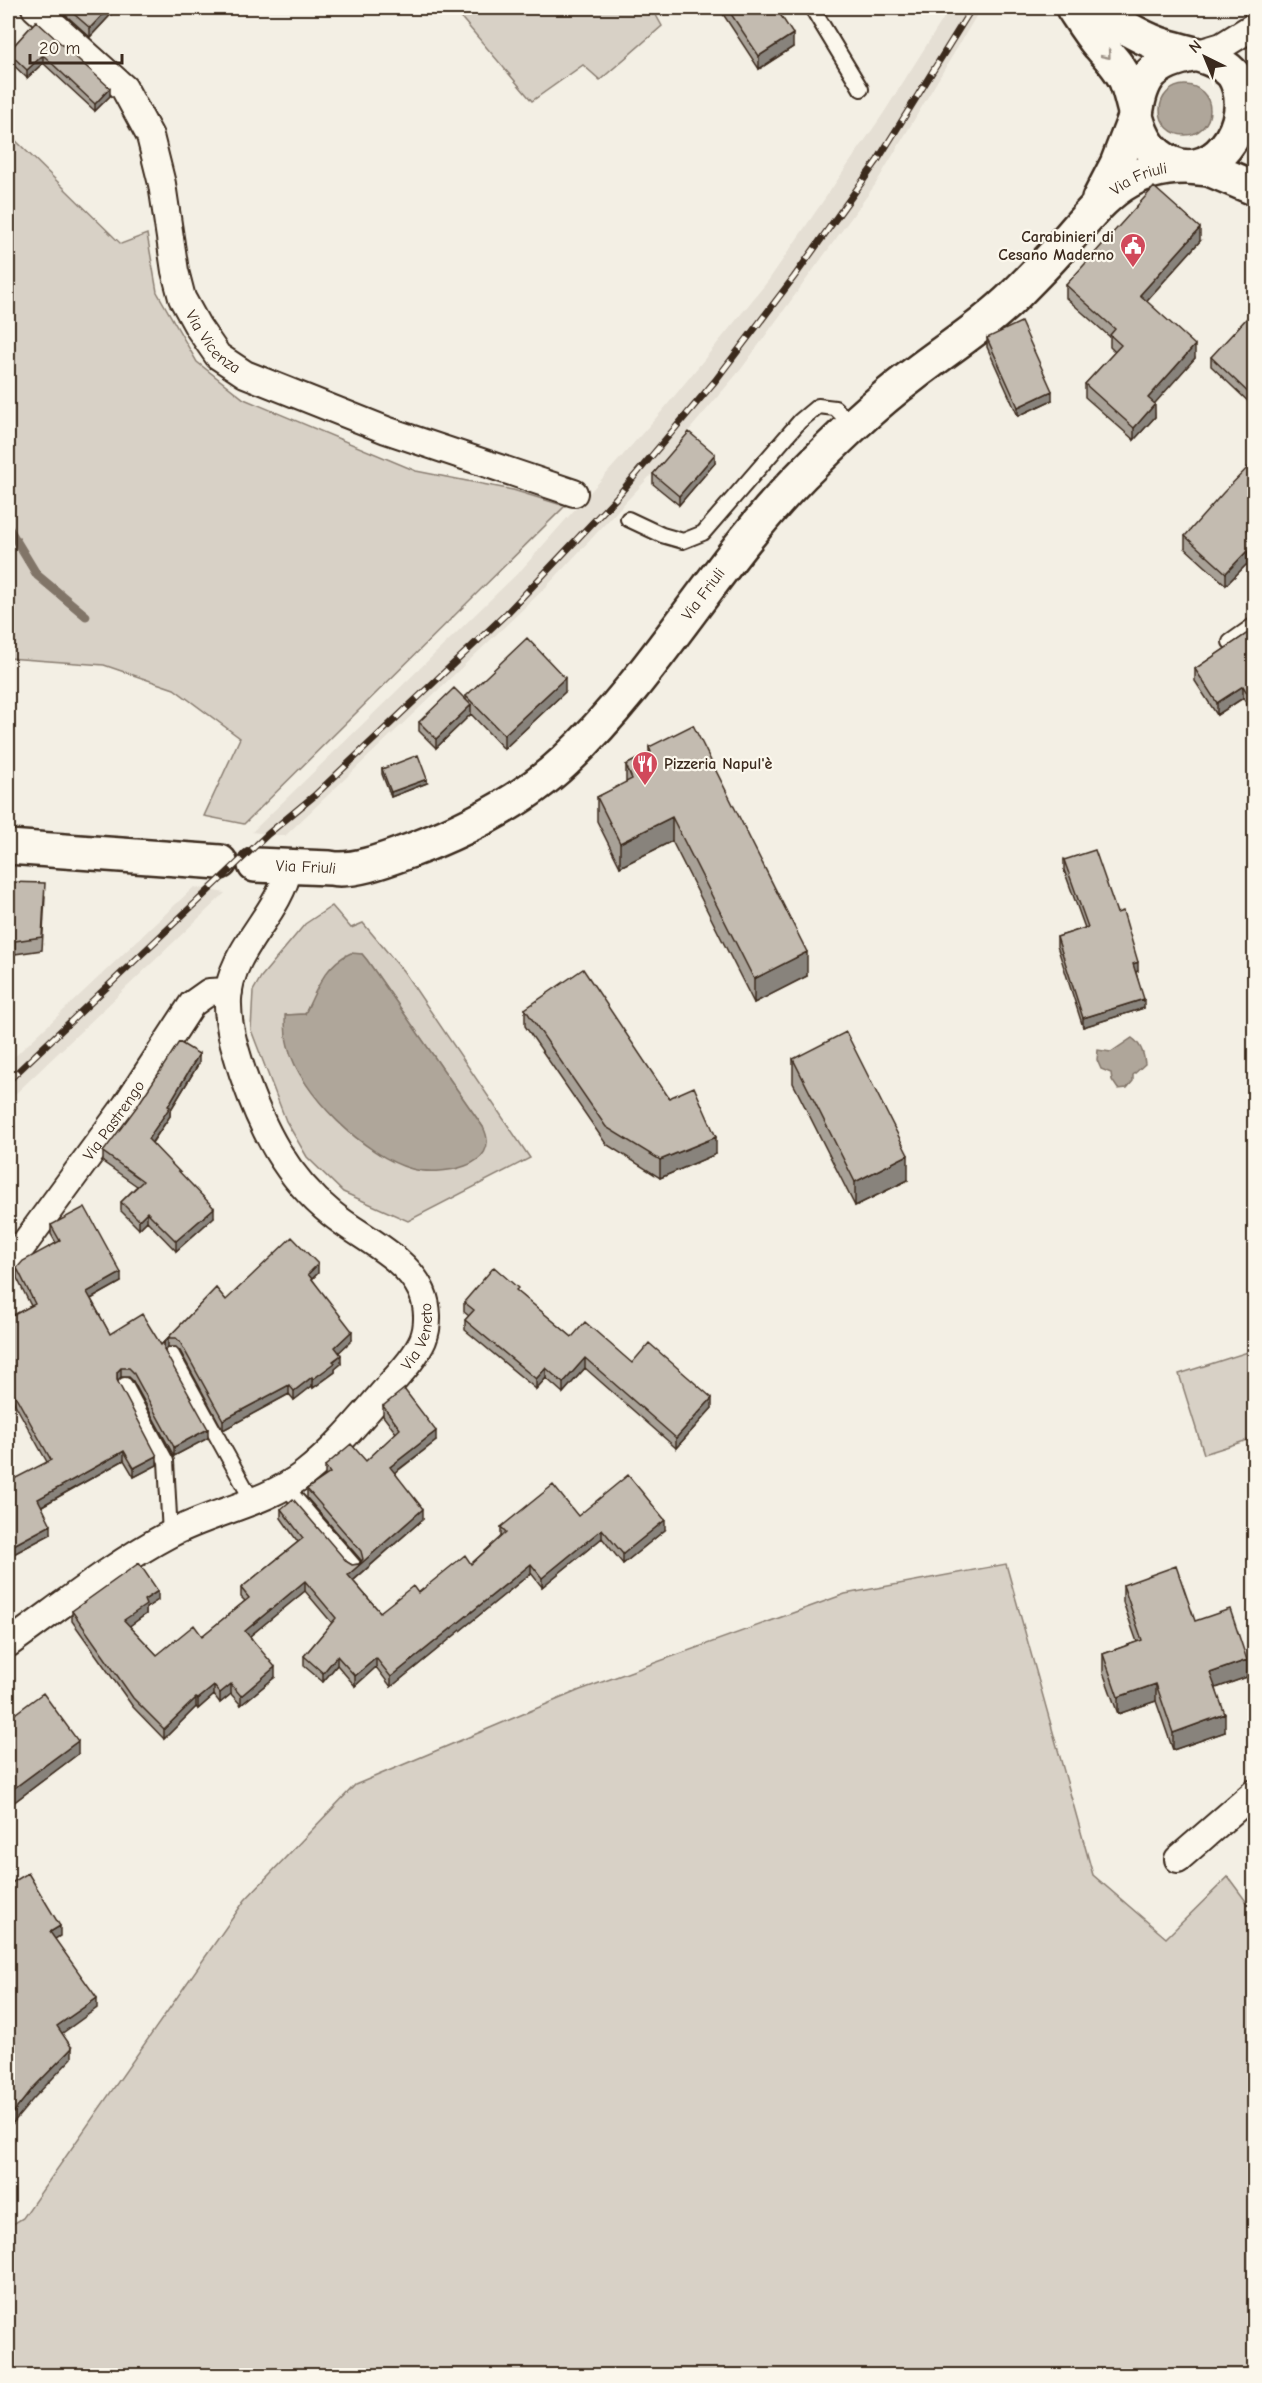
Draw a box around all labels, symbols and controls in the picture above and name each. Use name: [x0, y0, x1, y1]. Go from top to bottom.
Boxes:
scale bar: [30, 27, 122, 65]
north arrow: [1175, 27, 1235, 87]
text: N: [1185, 37, 1205, 57]
text: 20 m: [39, 38, 80, 59]
one-way arrow: [1100, 48, 1111, 59]
street label: Via Friuli: [1107, 159, 1168, 199]
place label: Carabinieri di Cesano Maderno: [998, 228, 1114, 264]
public building icon: Carabinieri di Cesano Maderno: [1118, 231, 1148, 269]
street label: Via Vicenza: [182, 307, 244, 377]
street label: Via Friuli: [678, 565, 729, 624]
restaurant icon: Pizzeria Napul'è: [630, 749, 660, 787]
place label: Pizzeria Napul'è: [664, 755, 772, 773]
street label: Via Friuli: [275, 857, 337, 878]
street label: Via Pastrengo: [79, 1077, 148, 1164]
street label: Via Veneto: [398, 1302, 436, 1374]

